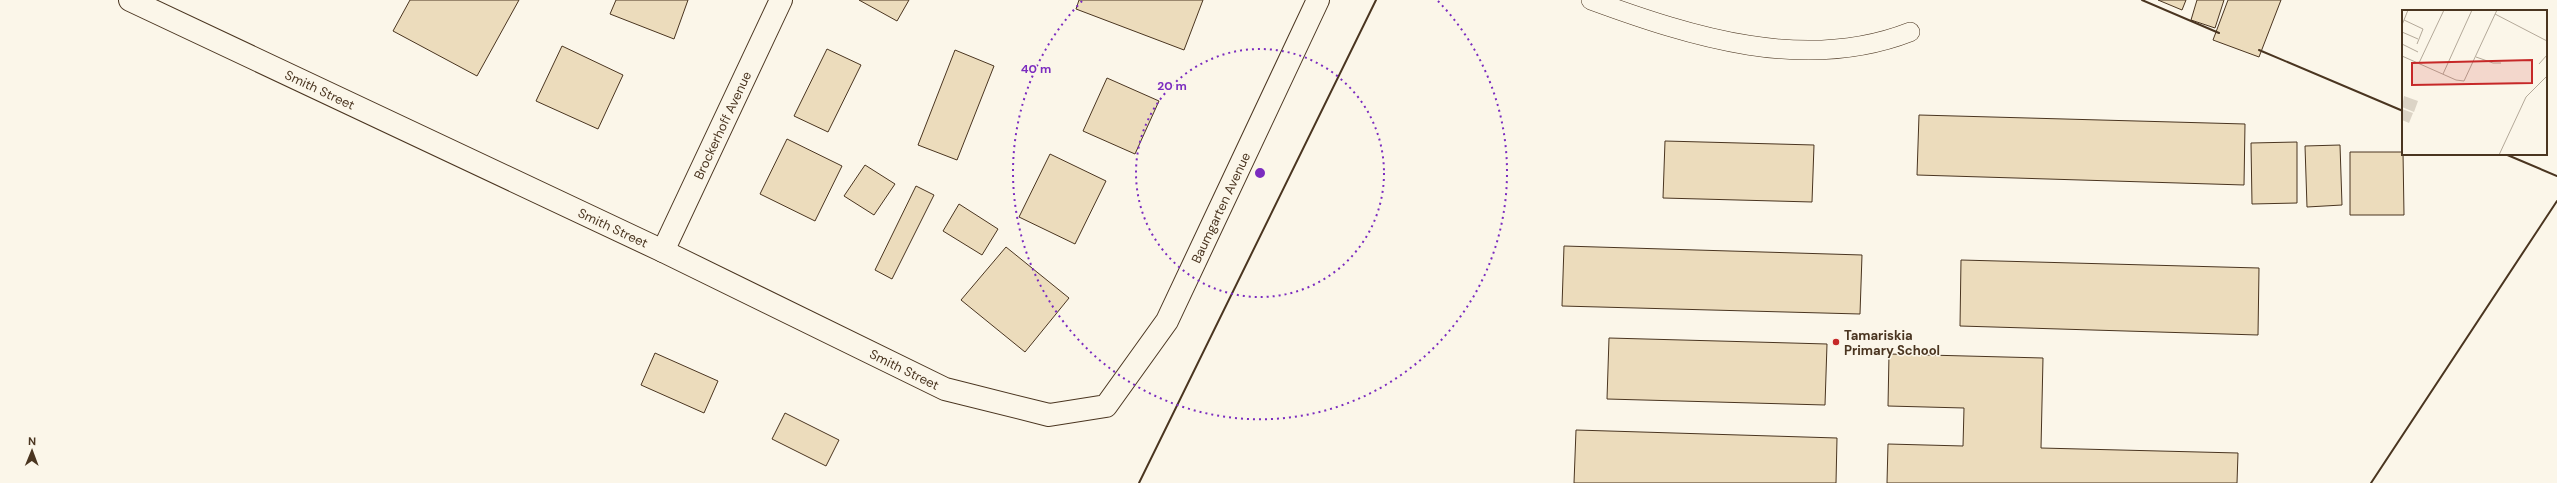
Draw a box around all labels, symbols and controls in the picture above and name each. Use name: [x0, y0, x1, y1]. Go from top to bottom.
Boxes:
inset map: [2402, 10, 2547, 155]
text: 40 m: [1021, 61, 1051, 77]
street label: Smith Street: [282, 66, 358, 113]
street label: Brockerhoff Avenue: [689, 68, 755, 182]
text: 20 m: [1157, 78, 1187, 94]
street label: Baumgarten Avenue: [1187, 149, 1254, 266]
centre of rings: [1253, 166, 1267, 180]
street label: Smith Street: [575, 204, 651, 251]
place label: Tamariskia Primary School: [1844, 327, 1940, 359]
marker: Tamariskia Primary School: [1831, 337, 1841, 347]
street label: Smith Street: [867, 345, 942, 393]
north arrow: [12, 431, 52, 471]
text: N: [28, 434, 36, 448]

